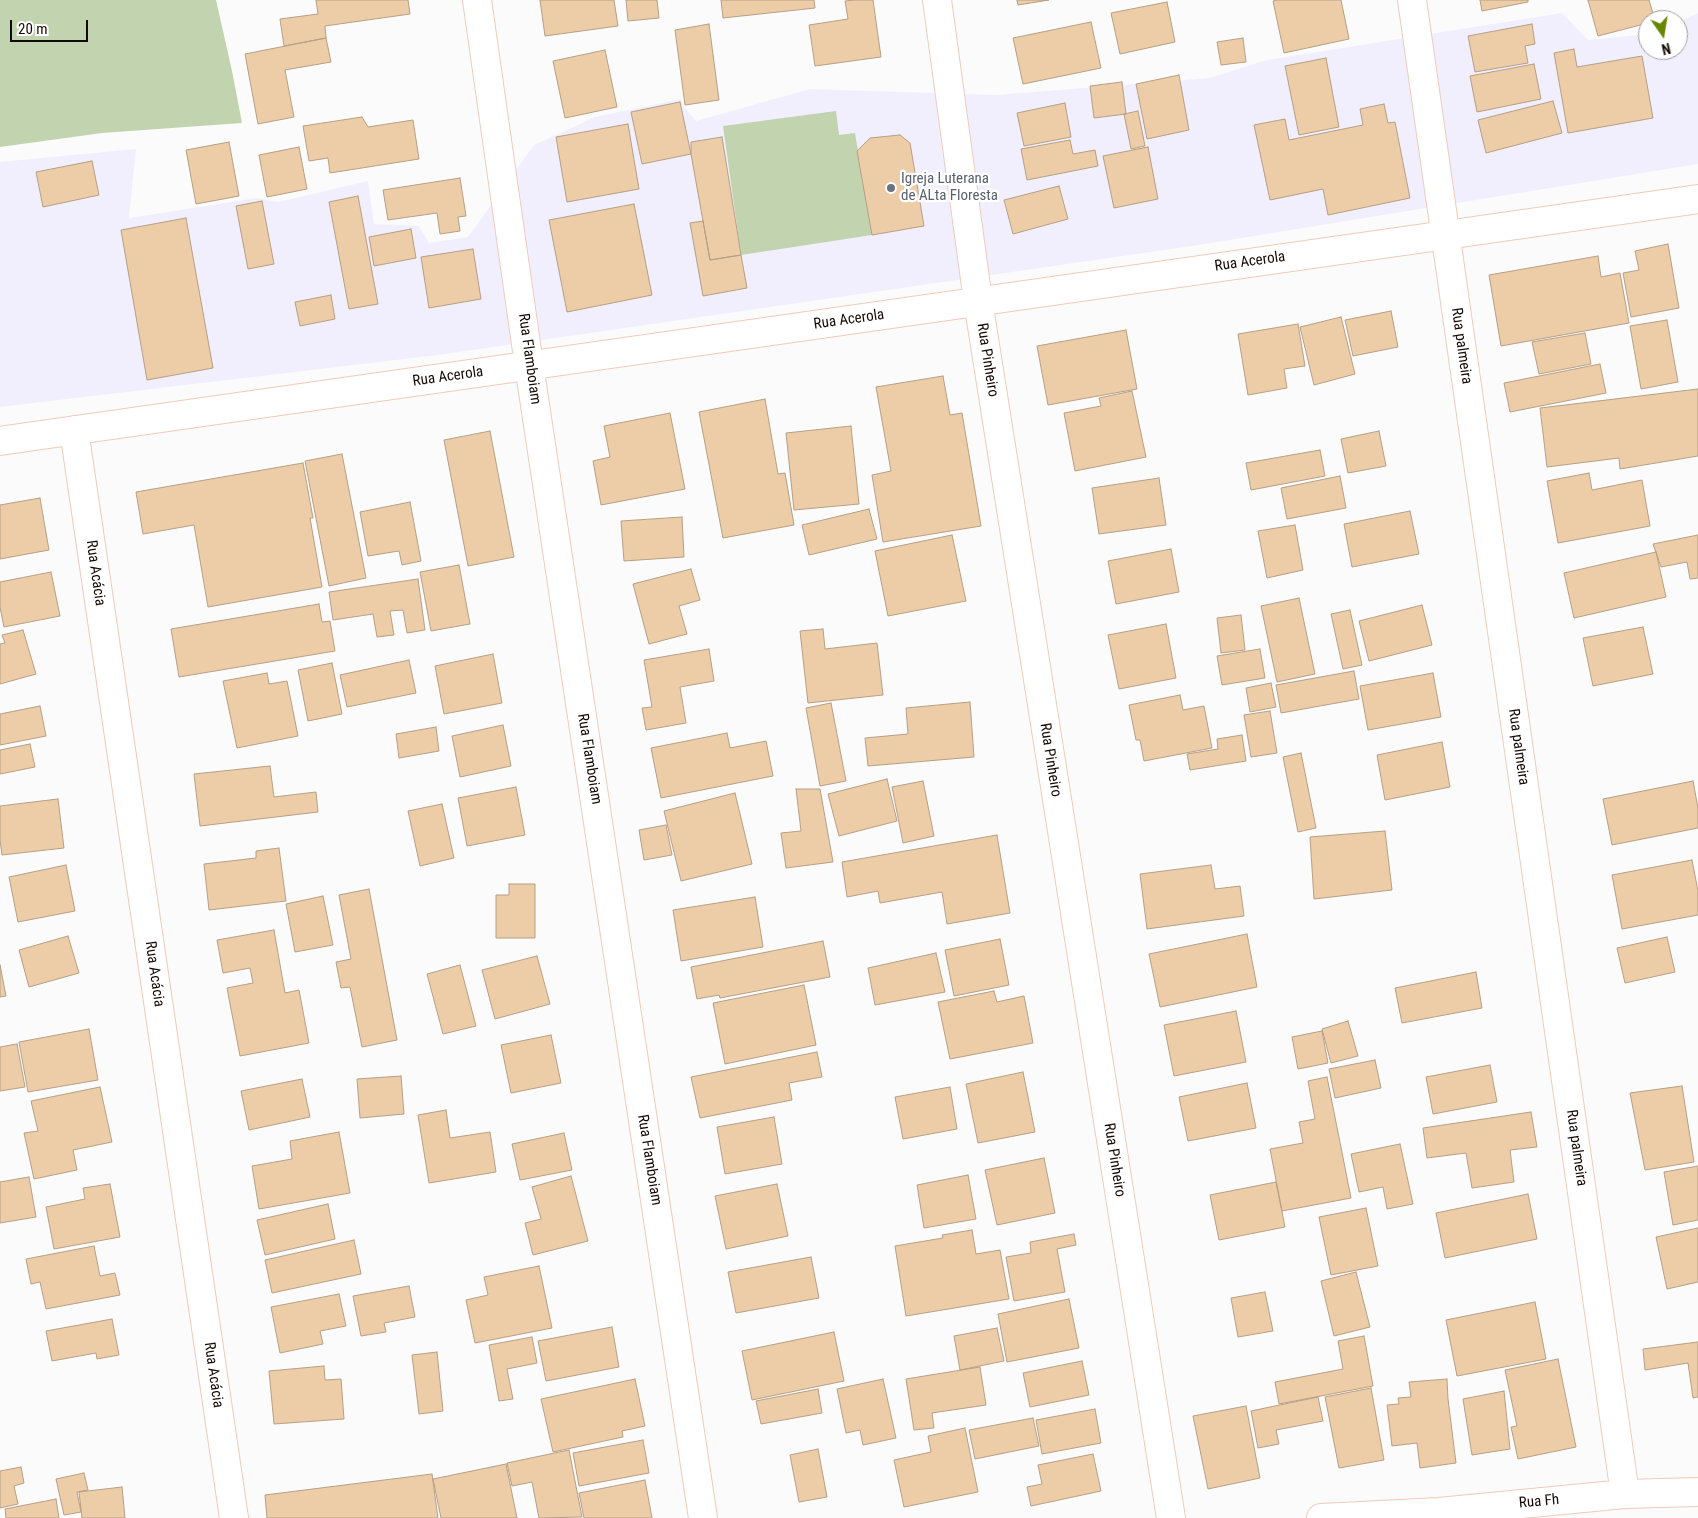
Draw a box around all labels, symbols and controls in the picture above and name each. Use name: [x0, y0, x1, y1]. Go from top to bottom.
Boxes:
scale bar: [12, 10, 90, 42]
north arrow: [1638, 10, 1688, 60]
text: 20 m: [18, 20, 48, 38]
text: N: [1660, 40, 1672, 57]
place label: Igreja Luterana de ALta Floresta: [901, 170, 998, 205]
marker: Igreja Luterana de ALta Floresta: [885, 182, 897, 194]
street label: Rua Acerola: [1214, 248, 1286, 276]
street label: Rua Acerola: [813, 306, 885, 334]
street label: Rua palmeira: [1447, 307, 1475, 385]
street label: Rua Flamboiam: [514, 312, 544, 406]
street label: Rua Pinheiro: [972, 322, 1002, 398]
street label: Rua Acerola: [412, 363, 484, 391]
street label: Rua Acácia: [81, 539, 109, 607]
street label: Rua palmeira: [1504, 708, 1532, 786]
street label: Rua Flamboiam: [573, 712, 605, 806]
street label: Rua Pinheiro: [1035, 722, 1065, 798]
street label: Rua Acácia: [140, 940, 168, 1008]
street label: Rua palmeira: [1562, 1109, 1590, 1187]
street label: Rua Flamboiam: [633, 1113, 665, 1207]
street label: Rua Pinheiro: [1099, 1122, 1129, 1198]
street label: Rua Acácia: [199, 1341, 227, 1409]
street label: Rua Fh: [1518, 1491, 1560, 1513]

